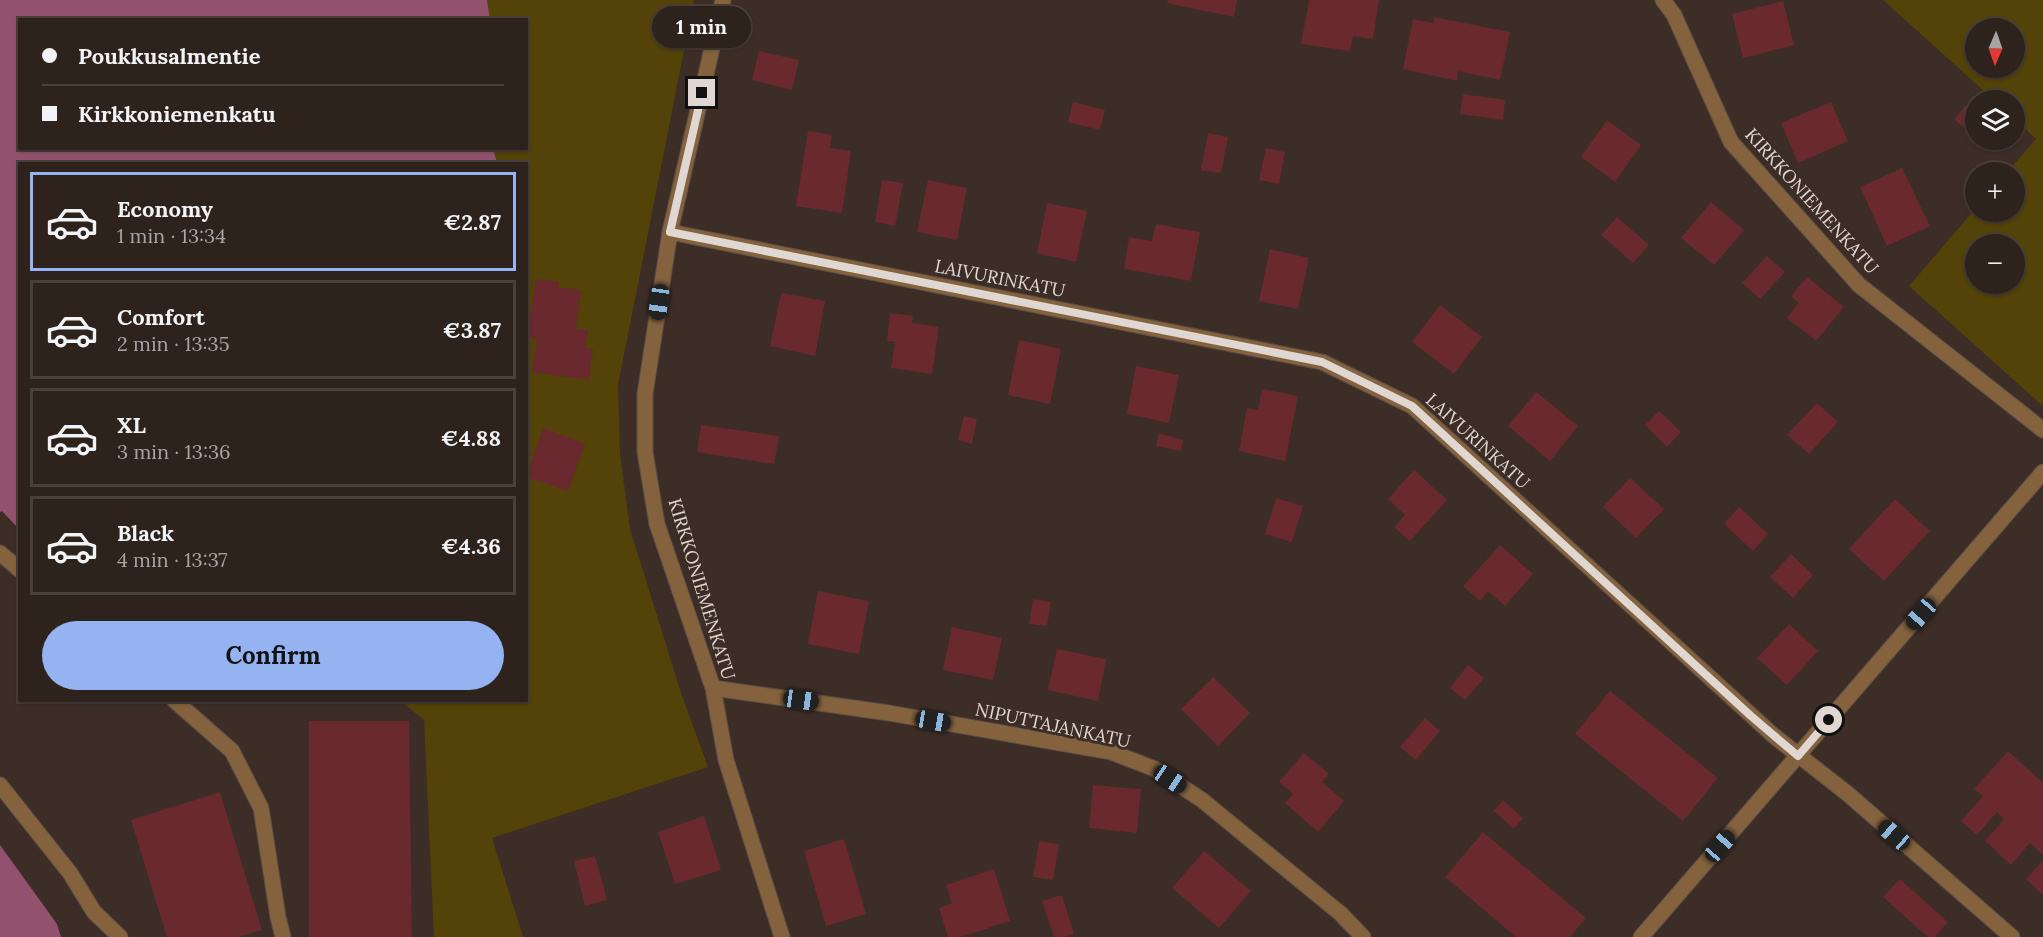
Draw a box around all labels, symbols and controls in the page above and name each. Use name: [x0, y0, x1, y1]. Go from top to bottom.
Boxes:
callout: 1 min: [652, 6, 752, 48]
text: 1 min: [676, 14, 727, 39]
north arrow: [1965, 18, 2025, 78]
map controls: [1965, 18, 2025, 294]
text: Poukkusalmentie: [78, 42, 261, 70]
route end: [688, 79, 715, 106]
button: layers: [1965, 90, 2025, 150]
text: Kirkkoniemenkatu: [78, 100, 276, 128]
street label: KIRKKONIEMENKATU: [1740, 123, 1884, 279]
button: +: [1965, 162, 2025, 222]
icon: car: [45, 195, 99, 249]
text: Economy: [117, 195, 213, 223]
text: €2.87: [443, 208, 501, 236]
text: 1 min · 13:34: [117, 223, 226, 248]
button: −: [1965, 234, 2025, 294]
street label: LAIVURINKATU: [933, 254, 1067, 302]
car: [648, 283, 670, 321]
icon: car: [45, 303, 99, 357]
text: Comfort: [117, 303, 205, 331]
text: €3.87: [443, 316, 501, 344]
text: 2 min · 13:35: [117, 331, 230, 356]
street label: LAIVURINKATU: [1421, 388, 1535, 494]
icon: car: [45, 411, 99, 465]
text: XL: [117, 411, 146, 439]
text: €4.88: [441, 424, 501, 452]
text: 3 min · 13:36: [117, 439, 231, 464]
street label: KIRKKONIEMENKATU: [663, 496, 741, 682]
icon: car: [45, 519, 99, 573]
text: Black: [117, 519, 174, 547]
text: €4.36: [441, 532, 501, 560]
text: 4 min · 13:37: [117, 547, 228, 572]
car: [1902, 595, 1940, 633]
button: Confirm: [42, 621, 504, 690]
car: [782, 689, 820, 711]
street label: NIPUTTAJANKATU: [973, 697, 1133, 753]
route start: [1815, 706, 1842, 733]
car: [914, 709, 952, 733]
car: [1150, 761, 1190, 797]
car: [1875, 816, 1913, 854]
car: [1701, 827, 1739, 865]

